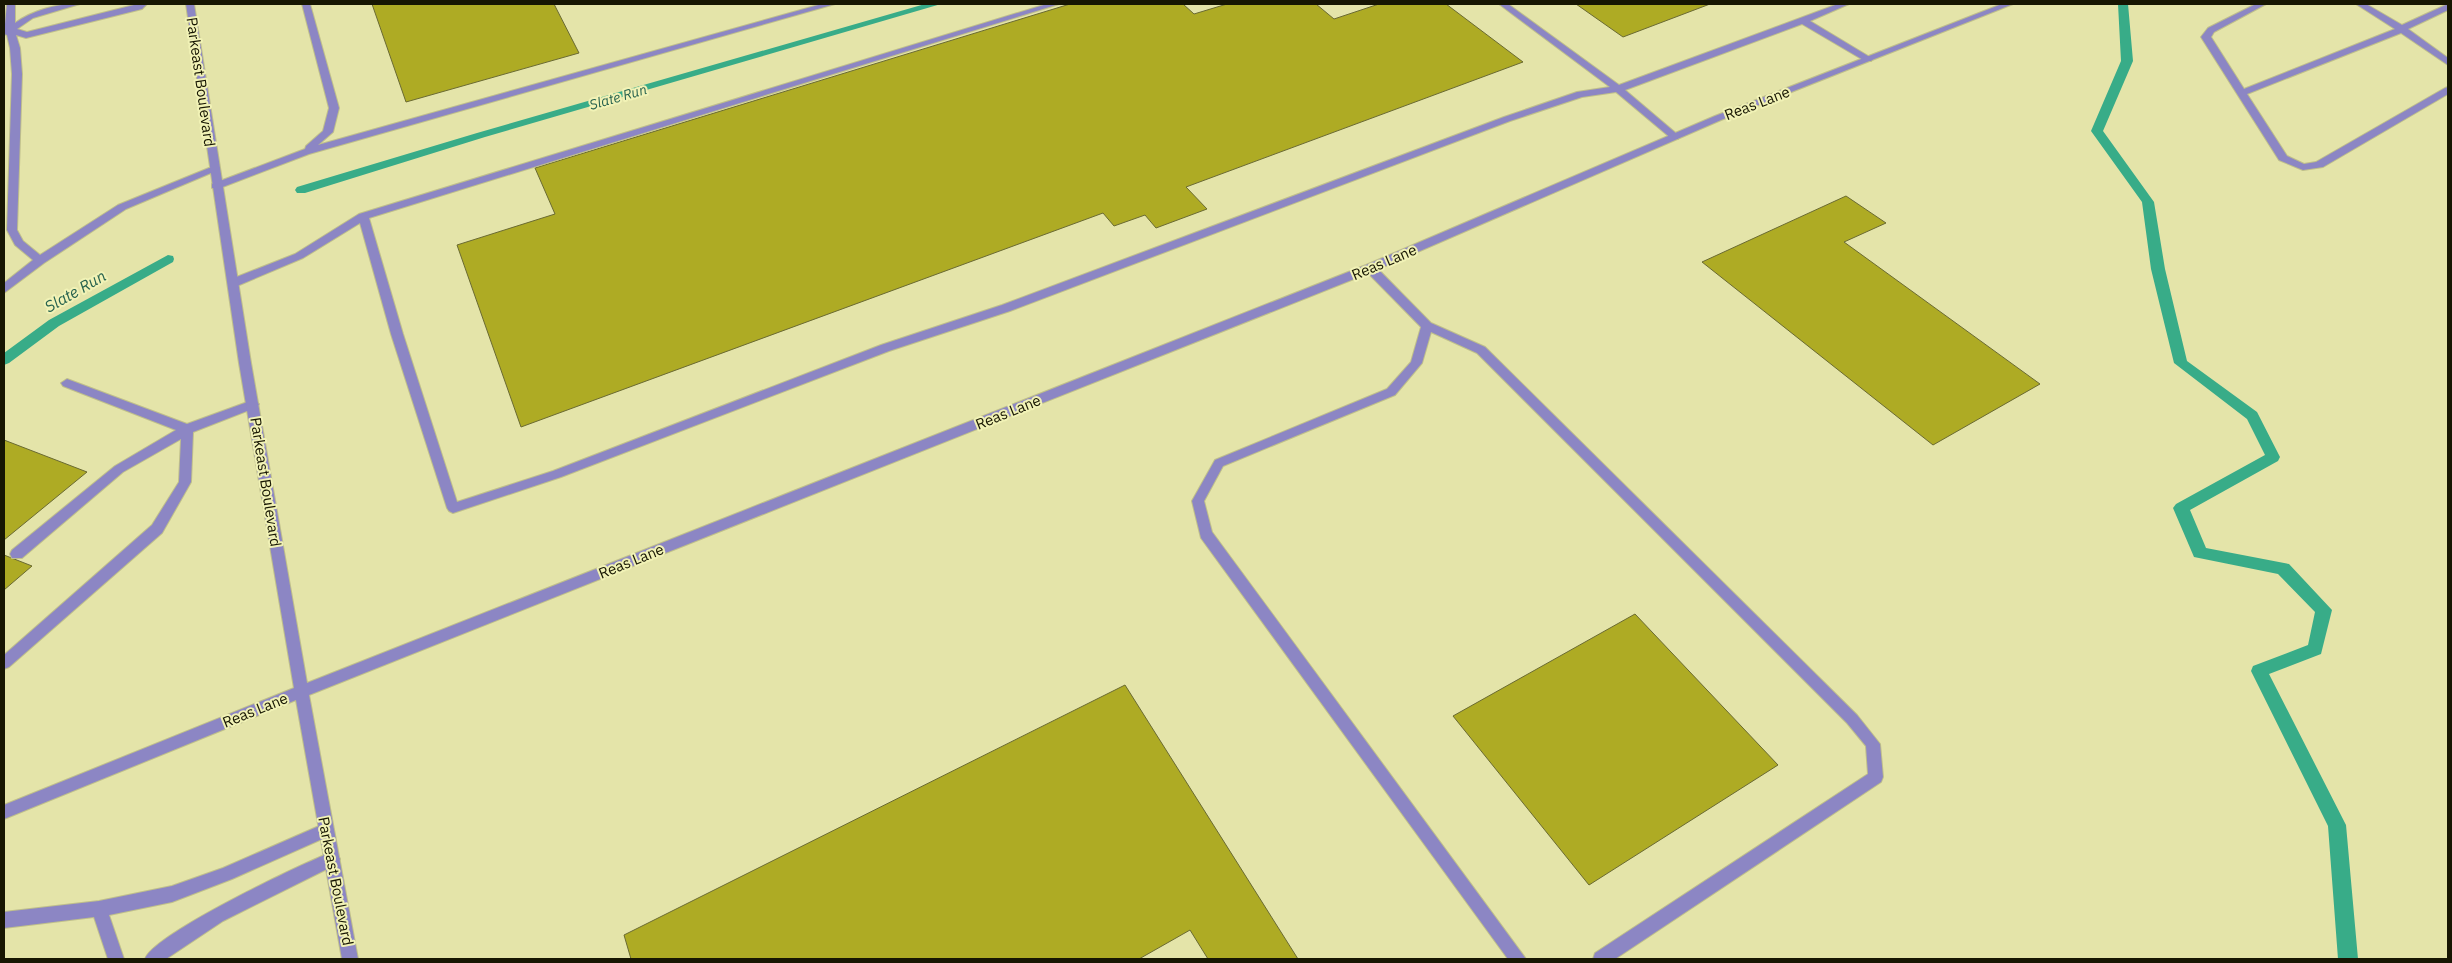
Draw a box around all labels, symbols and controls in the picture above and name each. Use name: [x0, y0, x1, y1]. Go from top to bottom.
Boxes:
street label: Parkeast Boulevard: [183, 16, 219, 148]
water label: Slate Run: [587, 80, 649, 114]
street label: Reas Lane: [1722, 82, 1792, 124]
street label: Reas Lane: [1349, 240, 1419, 284]
water label: Slate Run: [41, 265, 109, 317]
street label: Reas Lane: [973, 390, 1043, 434]
street label: Parkeast Boulevard: [246, 416, 286, 548]
street label: Reas Lane: [596, 539, 666, 583]
street label: Reas Lane: [220, 688, 290, 732]
street label: Parkeast Boulevard: [314, 815, 358, 947]

